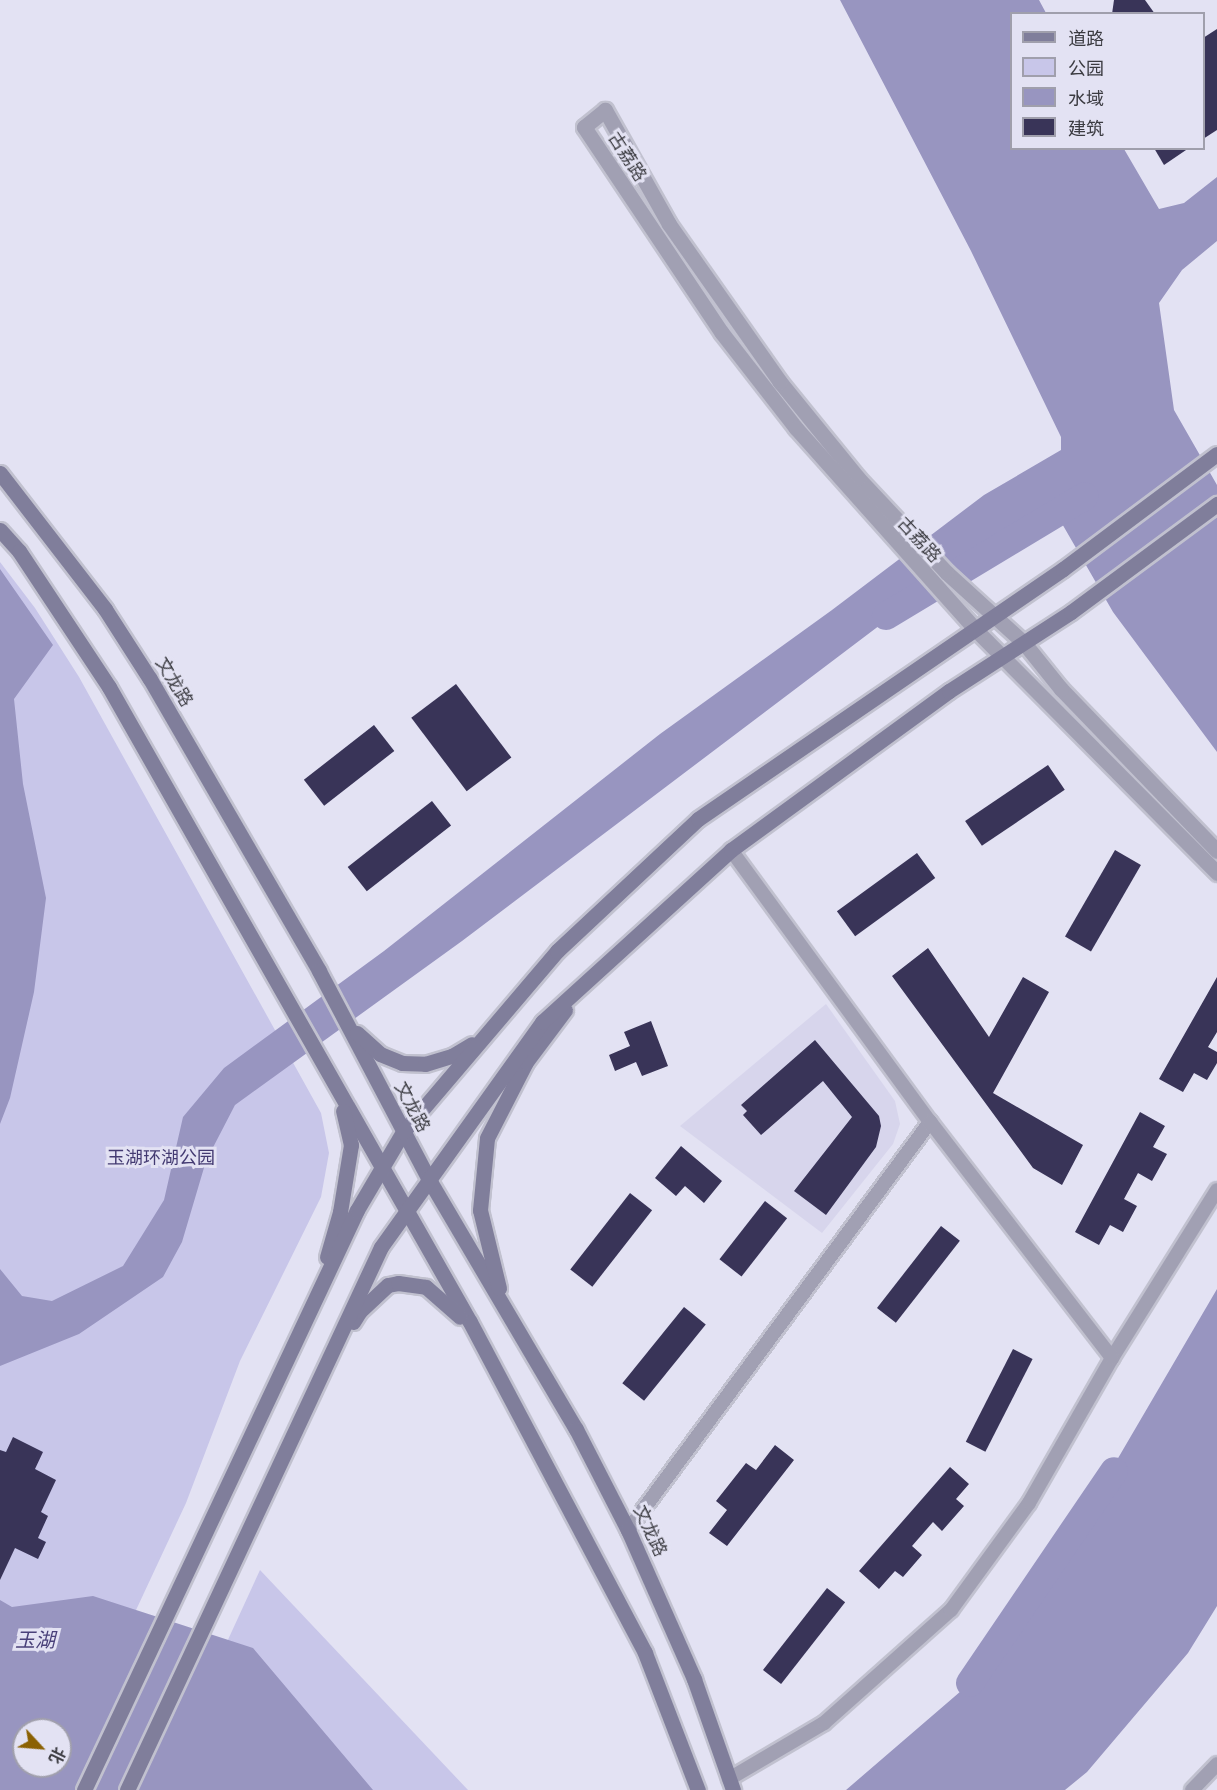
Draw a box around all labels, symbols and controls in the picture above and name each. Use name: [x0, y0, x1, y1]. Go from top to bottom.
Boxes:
legend: [1010, 12, 1205, 150]
text: 道路: [1068, 27, 1104, 51]
text: 公园: [1068, 57, 1104, 81]
text: 水域: [1068, 87, 1104, 111]
text: 建筑: [1068, 117, 1104, 141]
street label: 古荔路: [603, 128, 651, 186]
street label: 古荔路: [893, 513, 945, 567]
street label: 文龙路: [151, 653, 197, 711]
street label: 文龙路: [390, 1078, 434, 1136]
park label: 玉湖环湖公园: [107, 1147, 215, 1169]
street label: 文龙路: [629, 1502, 671, 1560]
water label: 玉湖: [15, 1628, 55, 1652]
north arrow: [12, 1718, 72, 1778]
text: 北: [44, 1743, 70, 1767]

